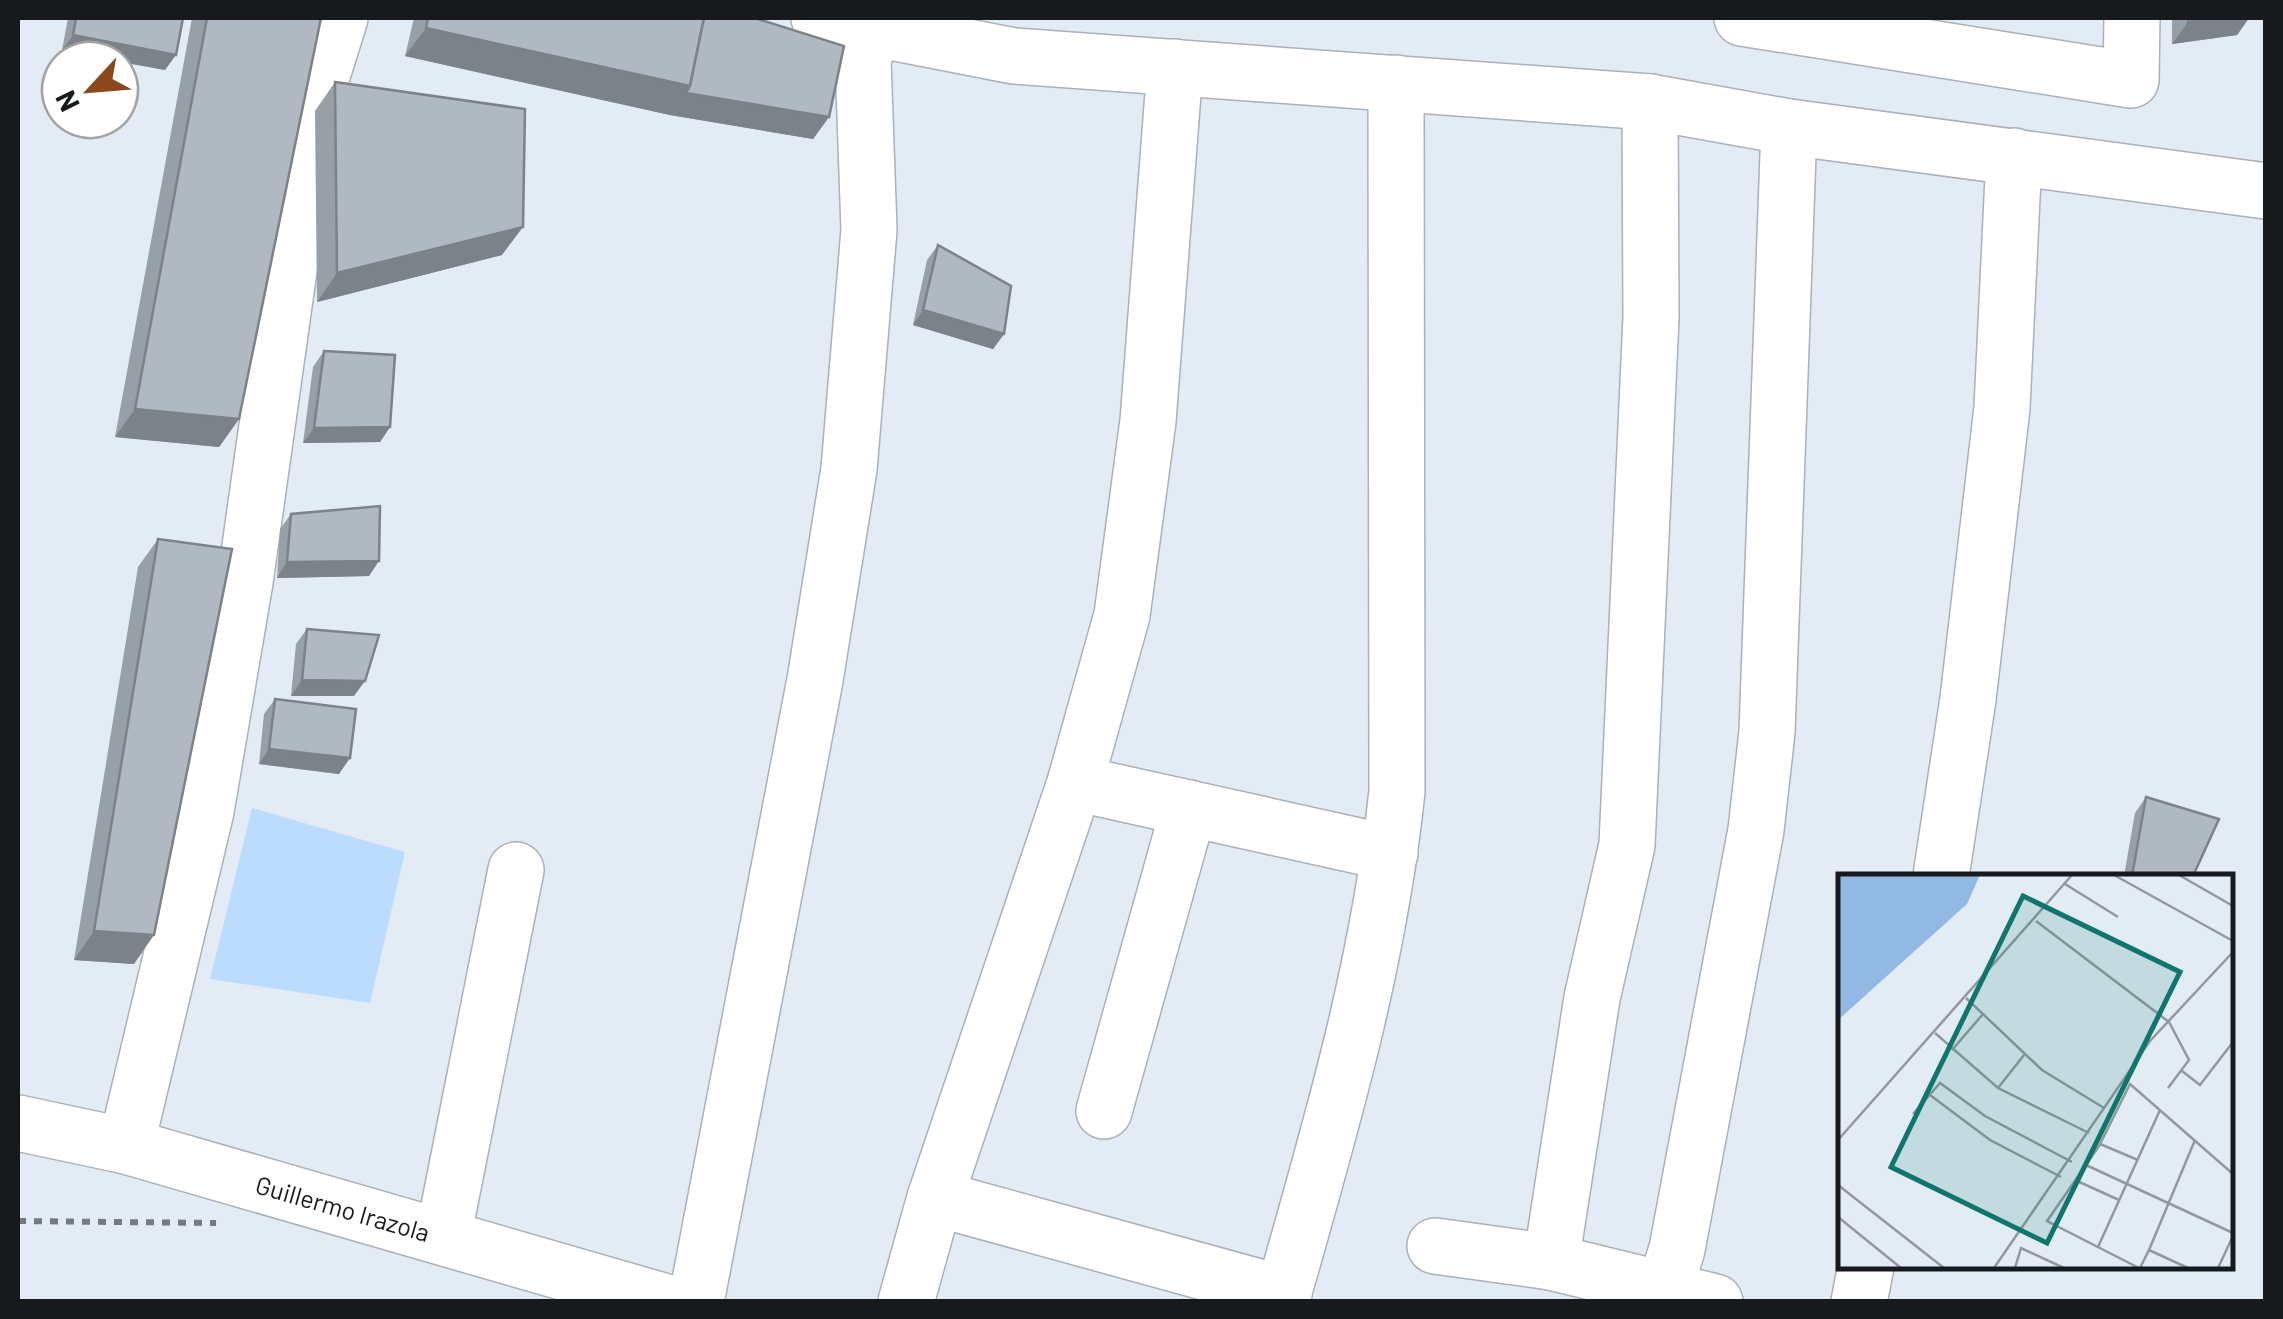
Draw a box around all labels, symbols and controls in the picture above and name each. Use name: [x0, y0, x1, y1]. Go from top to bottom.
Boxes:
north arrow: [40, 40, 140, 140]
text: N: [47, 86, 86, 117]
inset map: [1838, 874, 2233, 1269]
street label: Guillermo Irazola: [252, 1169, 434, 1247]

